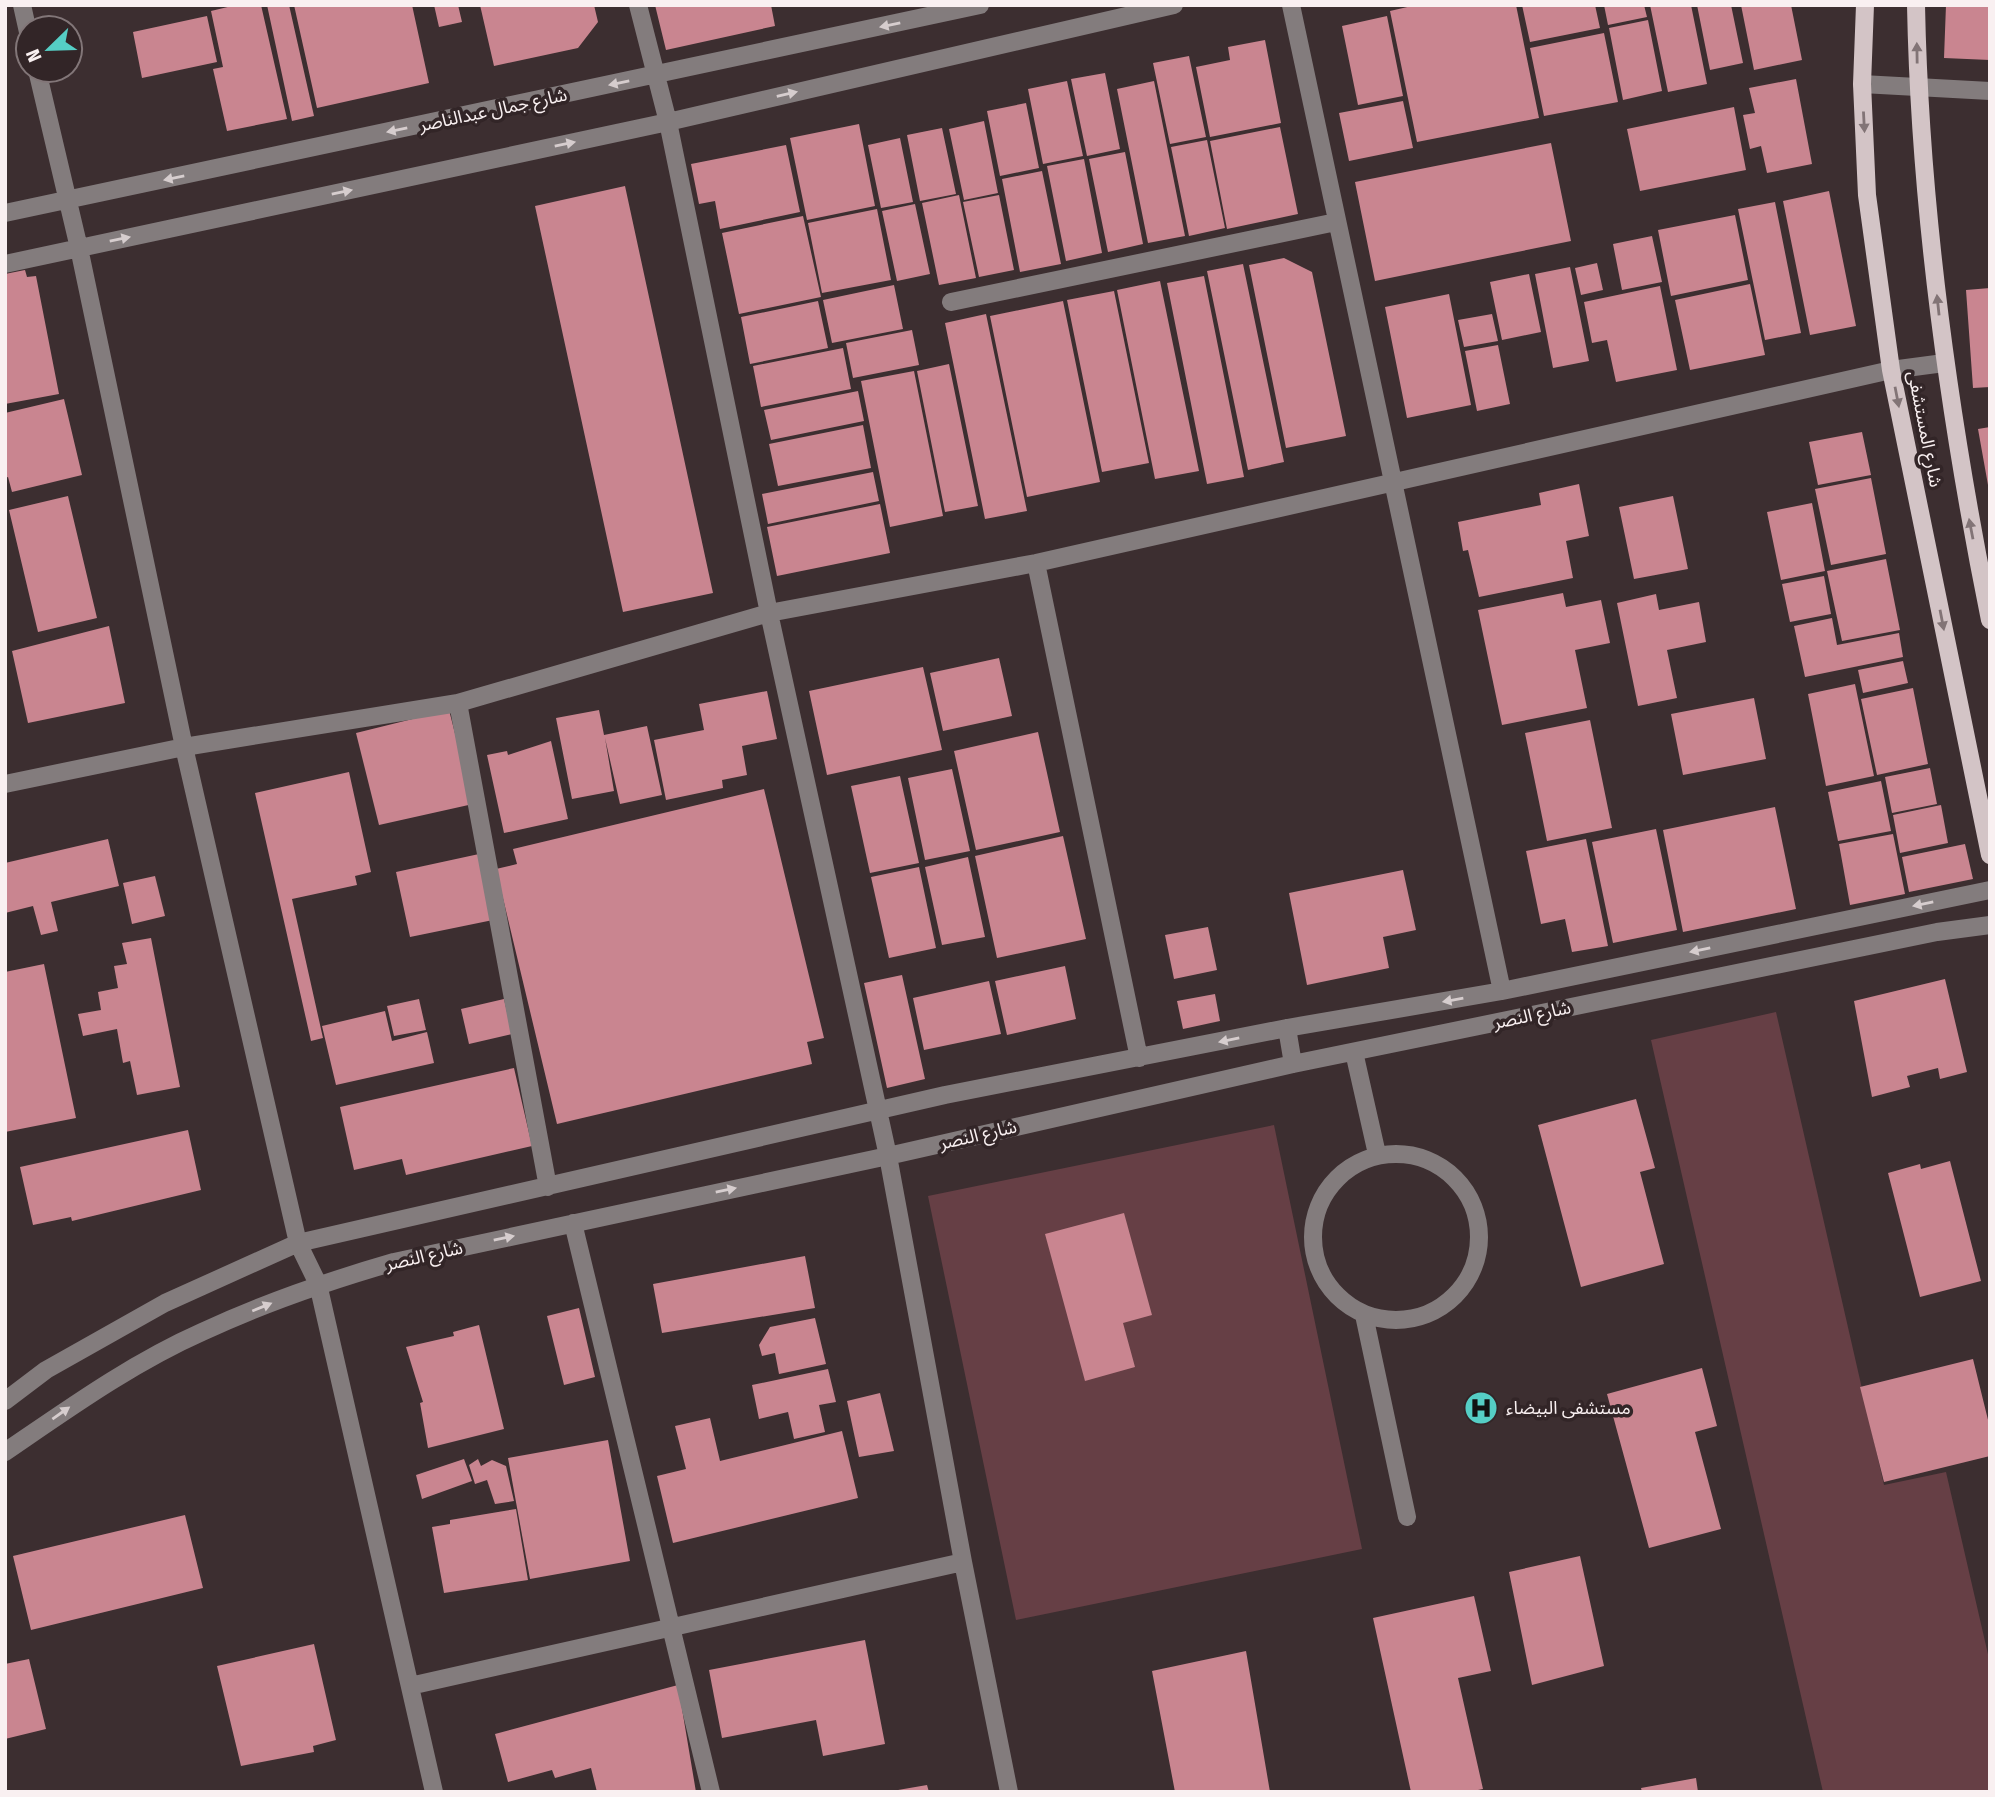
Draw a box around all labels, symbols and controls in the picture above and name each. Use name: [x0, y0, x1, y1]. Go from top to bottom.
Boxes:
north arrow: [14, 14, 84, 84]
one-way arrow: [879, 19, 901, 30]
one-way arrow: [1911, 42, 1923, 64]
text: N: [21, 46, 47, 65]
one-way arrow: [608, 78, 630, 89]
street label: شارع جمال عبدالناصر: [416, 84, 570, 140]
one-way arrow: [776, 89, 798, 100]
one-way arrow: [1859, 112, 1870, 134]
one-way arrow: [386, 125, 408, 136]
one-way arrow: [554, 138, 576, 149]
one-way arrow: [163, 172, 185, 183]
one-way arrow: [331, 186, 353, 197]
one-way arrow: [109, 234, 131, 245]
one-way arrow: [1932, 293, 1943, 315]
street label: شارع المستشفى: [1900, 369, 1947, 490]
one-way arrow: [1891, 386, 1902, 408]
one-way arrow: [1966, 518, 1977, 540]
one-way arrow: [1937, 609, 1948, 631]
one-way arrow: [1912, 898, 1934, 909]
one-way arrow: [1689, 944, 1711, 955]
one-way arrow: [1442, 994, 1464, 1005]
street label: شارع النصر: [1490, 996, 1573, 1037]
one-way arrow: [1218, 1034, 1240, 1045]
street label: شارع النصر: [936, 1115, 1019, 1158]
one-way arrow: [715, 1185, 737, 1196]
one-way arrow: [493, 1233, 515, 1244]
street label: شارع النصر: [382, 1236, 465, 1279]
one-way arrow: [252, 1301, 272, 1313]
hospital icon: مستشفى البيضاء: [1462, 1389, 1500, 1427]
place label: مستشفى البيضاء: [1506, 1397, 1631, 1419]
one-way arrow: [52, 1406, 70, 1420]

